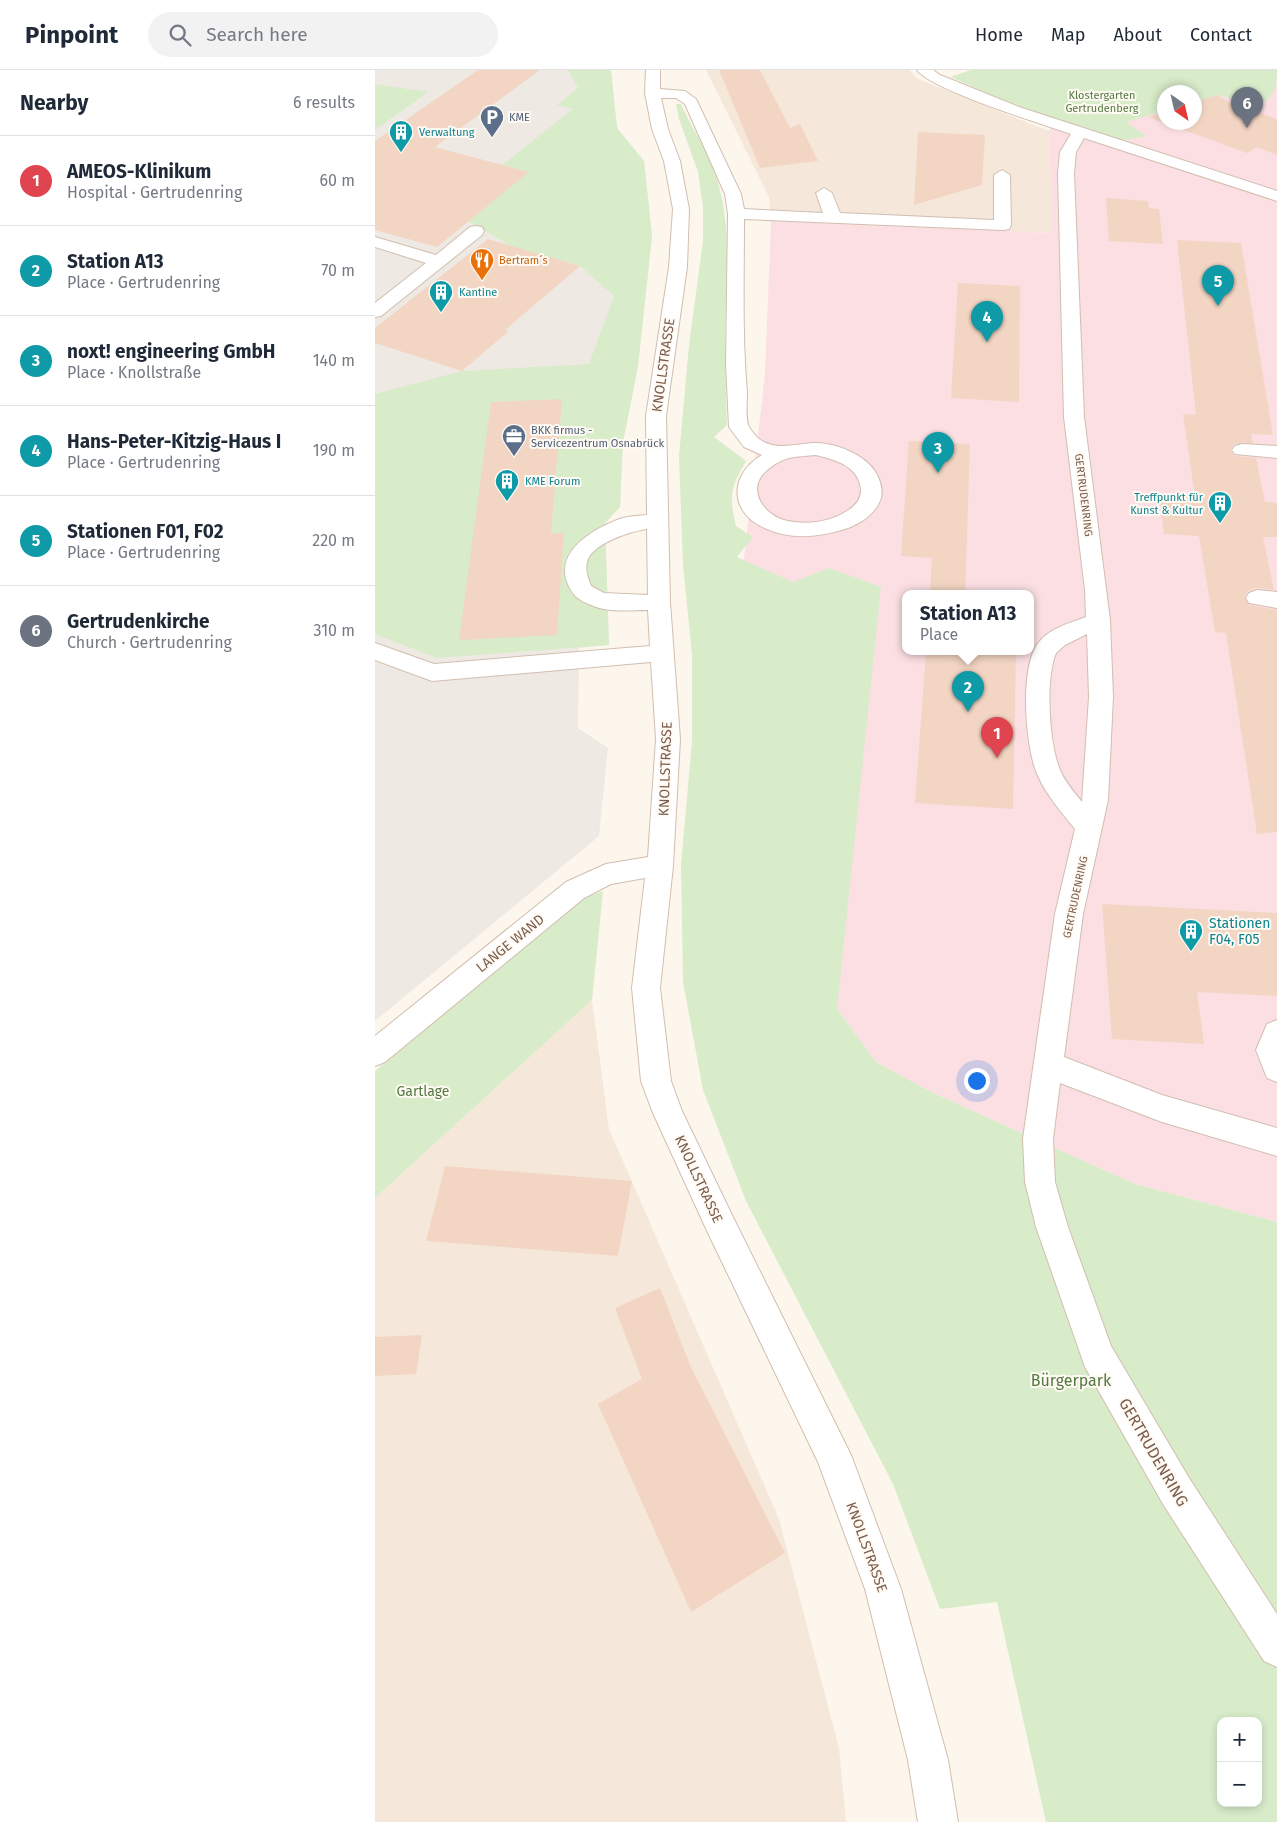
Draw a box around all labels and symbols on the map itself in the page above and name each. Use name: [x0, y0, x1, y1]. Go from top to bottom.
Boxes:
north arrow: [1157, 85, 1202, 130]
pin: 6: [1231, 87, 1263, 128]
park label: Klostergarten Gertrudenberg: [1065, 89, 1139, 115]
parking icon: KME: [479, 104, 505, 138]
place label: KME: [509, 111, 530, 124]
building icon: Verwaltung: [388, 119, 414, 153]
place label: Verwaltung: [419, 126, 475, 139]
restaurant icon: Bertram´s: [469, 247, 495, 281]
place label: Bertram´s: [499, 254, 548, 267]
pin: 5: [1202, 265, 1234, 306]
building icon: Kantine: [428, 279, 454, 313]
place label: Kantine: [459, 286, 497, 299]
pin: 4: [971, 301, 1003, 342]
street label: KNOLLSTRASSE: [648, 317, 679, 413]
office icon: BKK firmus - Servicezentrum Osnabrück: [501, 423, 527, 457]
place label: BKK firmus - Servicezentrum Osnabrück: [531, 424, 664, 450]
pin: 3: [922, 432, 954, 473]
street label: GERTRUDENRING: [1072, 453, 1095, 537]
building icon: KME Forum: [494, 468, 520, 502]
place label: KME Forum: [525, 475, 580, 488]
building icon: Treffpunkt für Kunst & Kultur: [1207, 490, 1233, 524]
place label: Treffpunkt für Kunst & Kultur: [1130, 491, 1204, 517]
pin: 2: [952, 671, 984, 712]
pin: 1: [981, 717, 1013, 758]
street label: KNOLLSTRASSE: [655, 721, 676, 817]
street label: GERTRUDENRING: [1060, 855, 1091, 939]
street label: LANGE WAND: [473, 911, 548, 976]
place label: Stationen F04, F05: [1209, 915, 1270, 948]
building icon: Stationen F04, F05: [1178, 918, 1204, 952]
your location: [964, 1068, 990, 1094]
park label: Gartlage: [397, 1083, 449, 1100]
street label: KNOLLSTRASSE: [671, 1133, 726, 1226]
park label: Bürgerpark: [1031, 1371, 1112, 1390]
street label: GERTRUDENRING: [1115, 1395, 1192, 1510]
street label: KNOLLSTRASSE: [842, 1500, 891, 1595]

